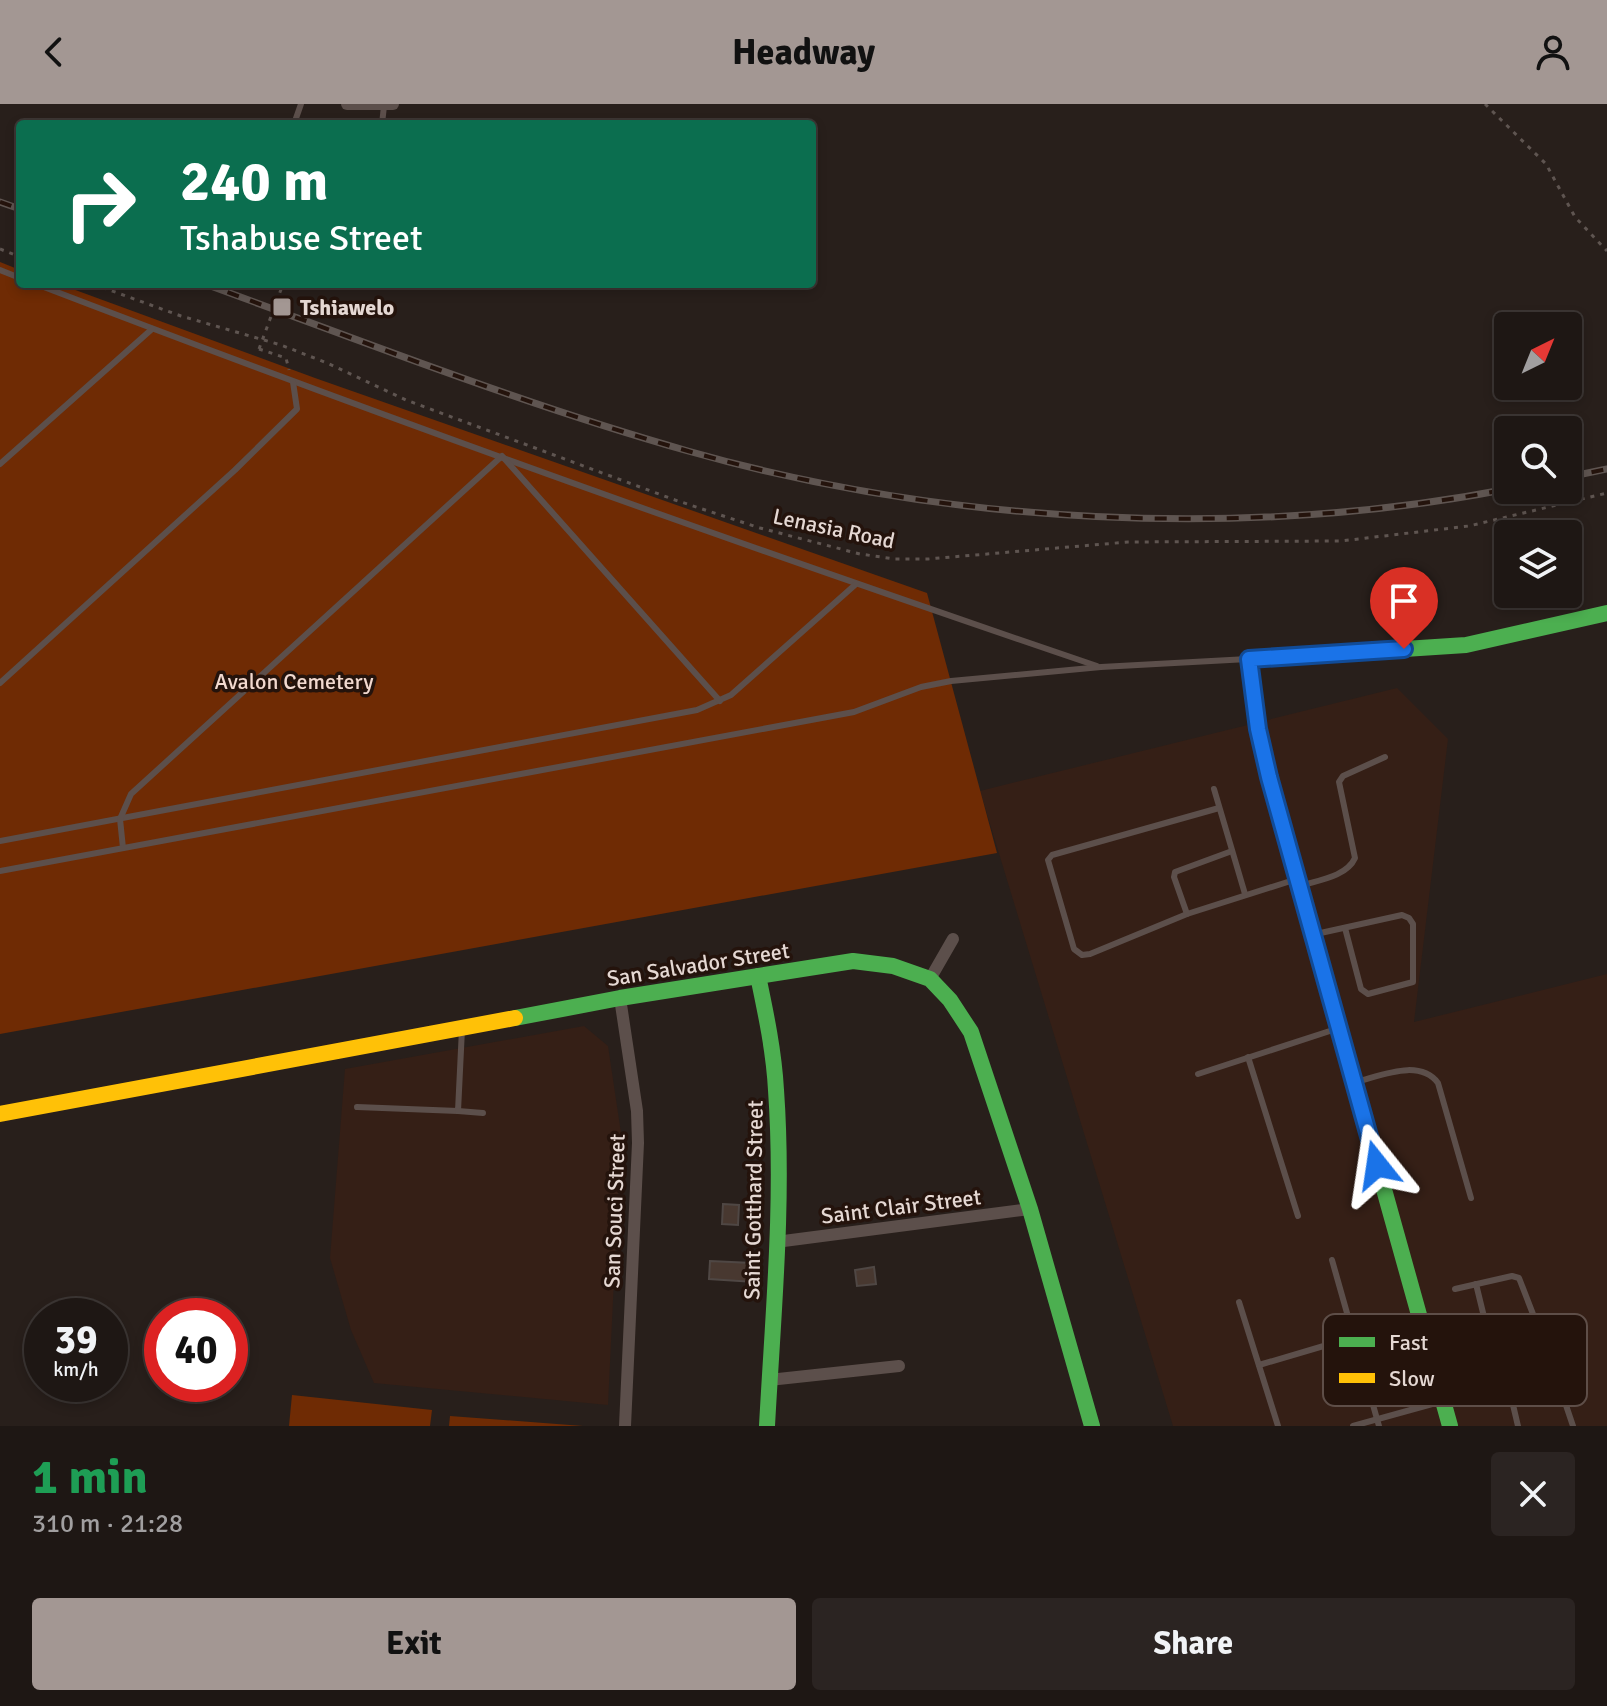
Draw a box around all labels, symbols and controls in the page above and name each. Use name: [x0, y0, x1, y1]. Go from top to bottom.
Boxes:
icon: back: [32, 30, 76, 74]
text: Headway: [732, 30, 875, 75]
icon: person: [1531, 30, 1575, 74]
text: 240 m: [180, 147, 328, 216]
icon: right: [48, 152, 152, 256]
text: Tshabuse Street: [180, 216, 423, 261]
place label: Tshiawelo: [300, 294, 394, 321]
marker: Tshiawelo: [271, 296, 293, 318]
north arrow: [1494, 312, 1582, 400]
map controls: [1494, 312, 1582, 608]
button: search: [1494, 416, 1582, 504]
street label: Lenasia Road: [771, 502, 897, 555]
button: layers: [1494, 520, 1582, 608]
pin: [1370, 567, 1438, 649]
icon: arrive: [1382, 579, 1426, 623]
park label: Avalon Cemetery: [215, 668, 374, 695]
street label: San Salvador Street: [605, 937, 791, 992]
street label: Saint Gotthard Street: [738, 1100, 769, 1300]
position arrow: [1335, 1123, 1419, 1207]
street label: San Souci Street: [598, 1133, 631, 1289]
street label: Saint Clair Street: [819, 1183, 983, 1230]
speed limit sign: 40: [144, 1298, 248, 1402]
legend: [1323, 1314, 1587, 1406]
text: 39: [54, 1315, 98, 1365]
text: Fast: [1389, 1329, 1429, 1356]
text: km/h: [53, 1357, 99, 1382]
text: Slow: [1389, 1365, 1435, 1392]
text: 1 min: [32, 1448, 148, 1507]
button: close: [1491, 1452, 1575, 1536]
text: 310 m · 21:28: [32, 1508, 183, 1540]
button: Exit: [32, 1598, 796, 1690]
button: Share: [812, 1598, 1575, 1690]

